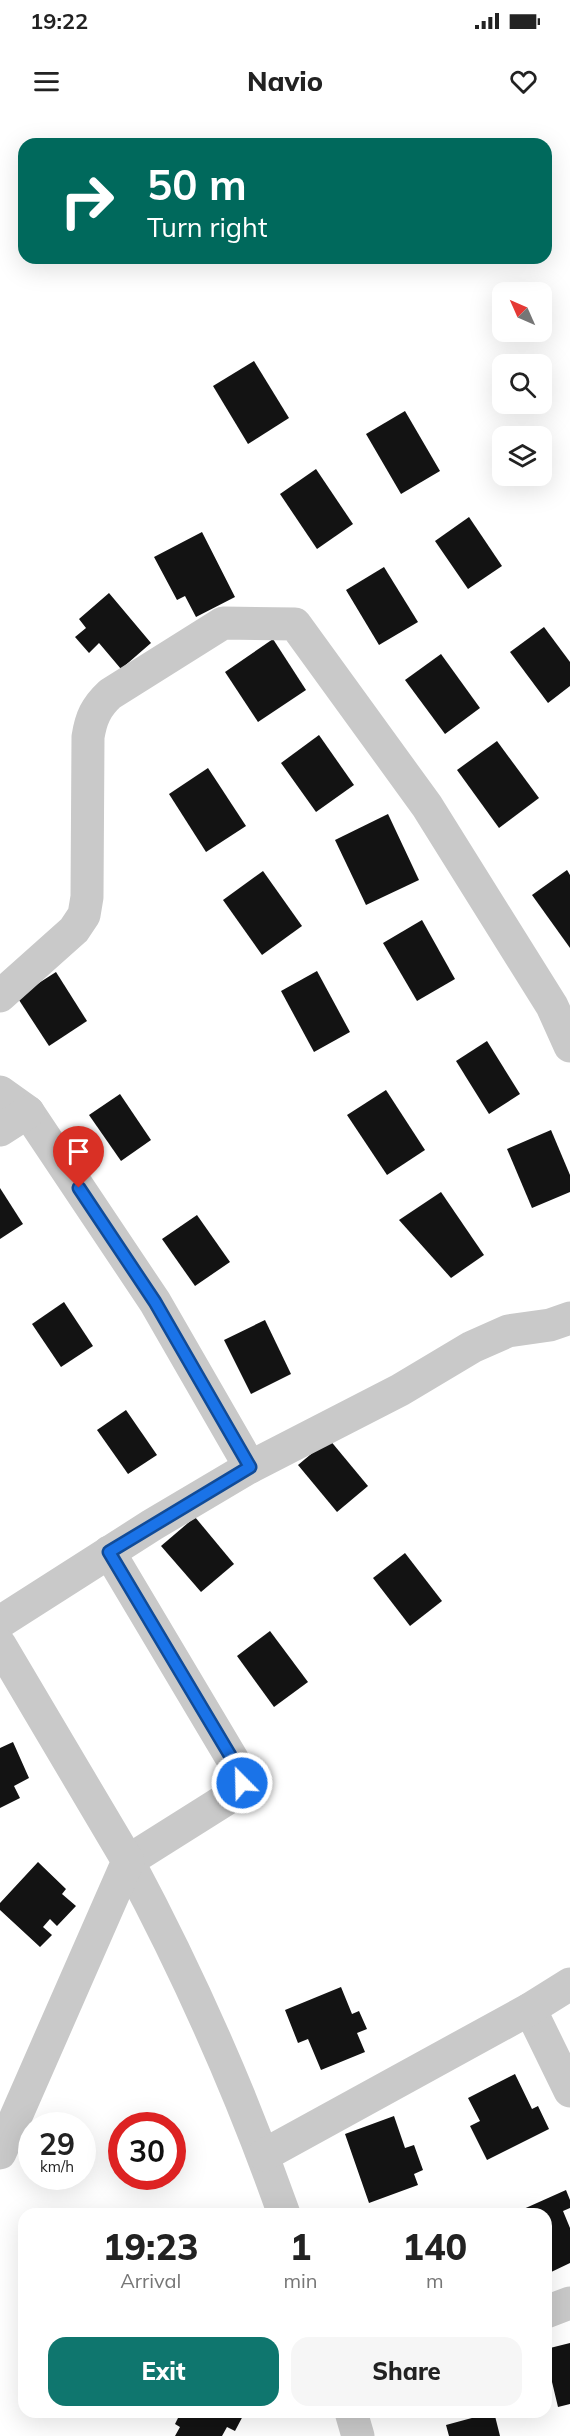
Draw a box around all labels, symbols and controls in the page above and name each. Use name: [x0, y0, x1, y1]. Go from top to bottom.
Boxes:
text: 19:22: [30, 7, 88, 35]
text: Navio: [247, 64, 323, 98]
icon: menu: [30, 65, 63, 98]
icon: heart: [507, 65, 540, 98]
text: 50 m: [147, 158, 247, 211]
icon: right: [48, 162, 126, 240]
text: Turn right: [147, 210, 267, 244]
north arrow: [492, 282, 552, 342]
map controls: [492, 282, 552, 486]
button: search: [492, 354, 552, 414]
button: layers: [492, 426, 552, 486]
pin: [53, 1126, 104, 1188]
icon: arrive: [62, 1135, 95, 1168]
position arrow: [210, 1751, 274, 1815]
speed limit sign: 30: [108, 2112, 186, 2190]
text: 29: [39, 2125, 75, 2163]
text: km/h: [40, 2157, 74, 2176]
text: 19:23: [103, 2224, 199, 2269]
text: 1: [290, 2224, 311, 2269]
text: 140: [402, 2224, 467, 2269]
text: Arrival: [120, 2268, 181, 2293]
text: min: [283, 2268, 318, 2293]
text: m: [426, 2268, 444, 2293]
button: Exit: [48, 2337, 279, 2406]
button: Share: [291, 2337, 522, 2406]

